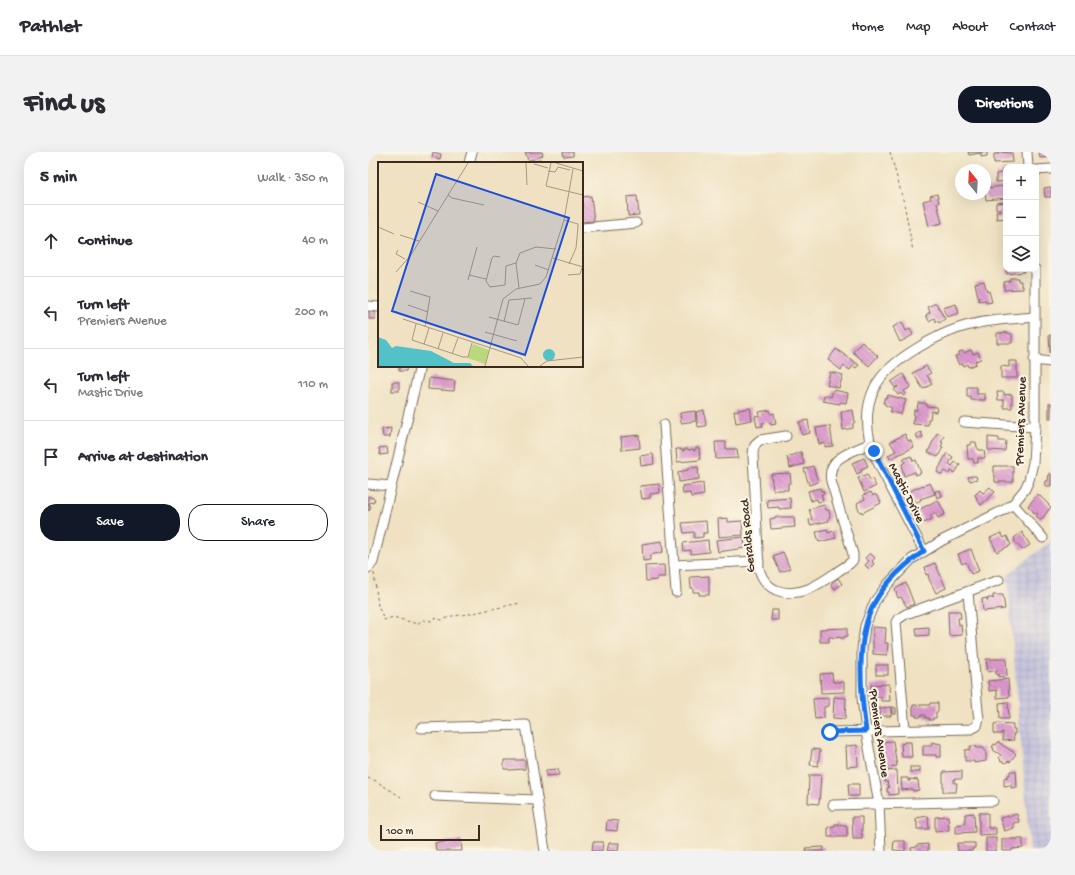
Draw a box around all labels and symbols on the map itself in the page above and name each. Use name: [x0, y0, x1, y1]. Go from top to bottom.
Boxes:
inset map: [378, 162, 583, 367]
north arrow: [955, 164, 991, 200]
street label: Premiers Avenue: [1012, 376, 1031, 467]
route end: [865, 442, 883, 460]
street label: Mastic Drive: [884, 461, 927, 526]
street label: Geralds Road: [738, 497, 759, 573]
street label: Premiers Avenue: [865, 687, 892, 779]
route start: [821, 723, 839, 741]
scale bar: [380, 823, 480, 842]

